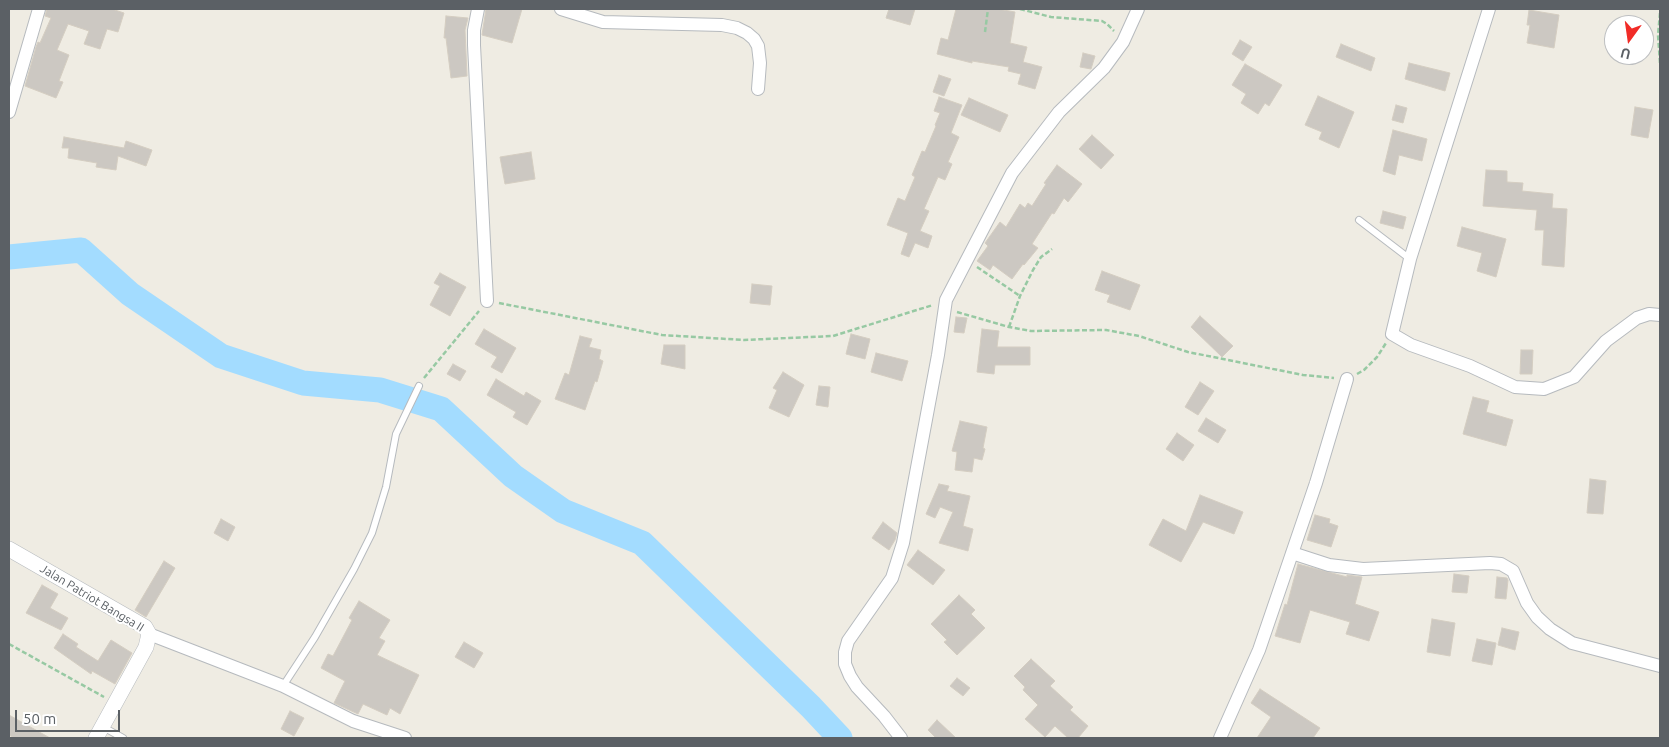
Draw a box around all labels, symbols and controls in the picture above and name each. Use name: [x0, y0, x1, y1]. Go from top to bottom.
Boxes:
north arrow: [1604, 15, 1654, 65]
text: U: [1619, 45, 1632, 63]
street label: Jalan Patriot Bangsa II: [37, 561, 147, 635]
scale bar: [18, 700, 122, 732]
text: 50 m: [23, 710, 56, 727]

